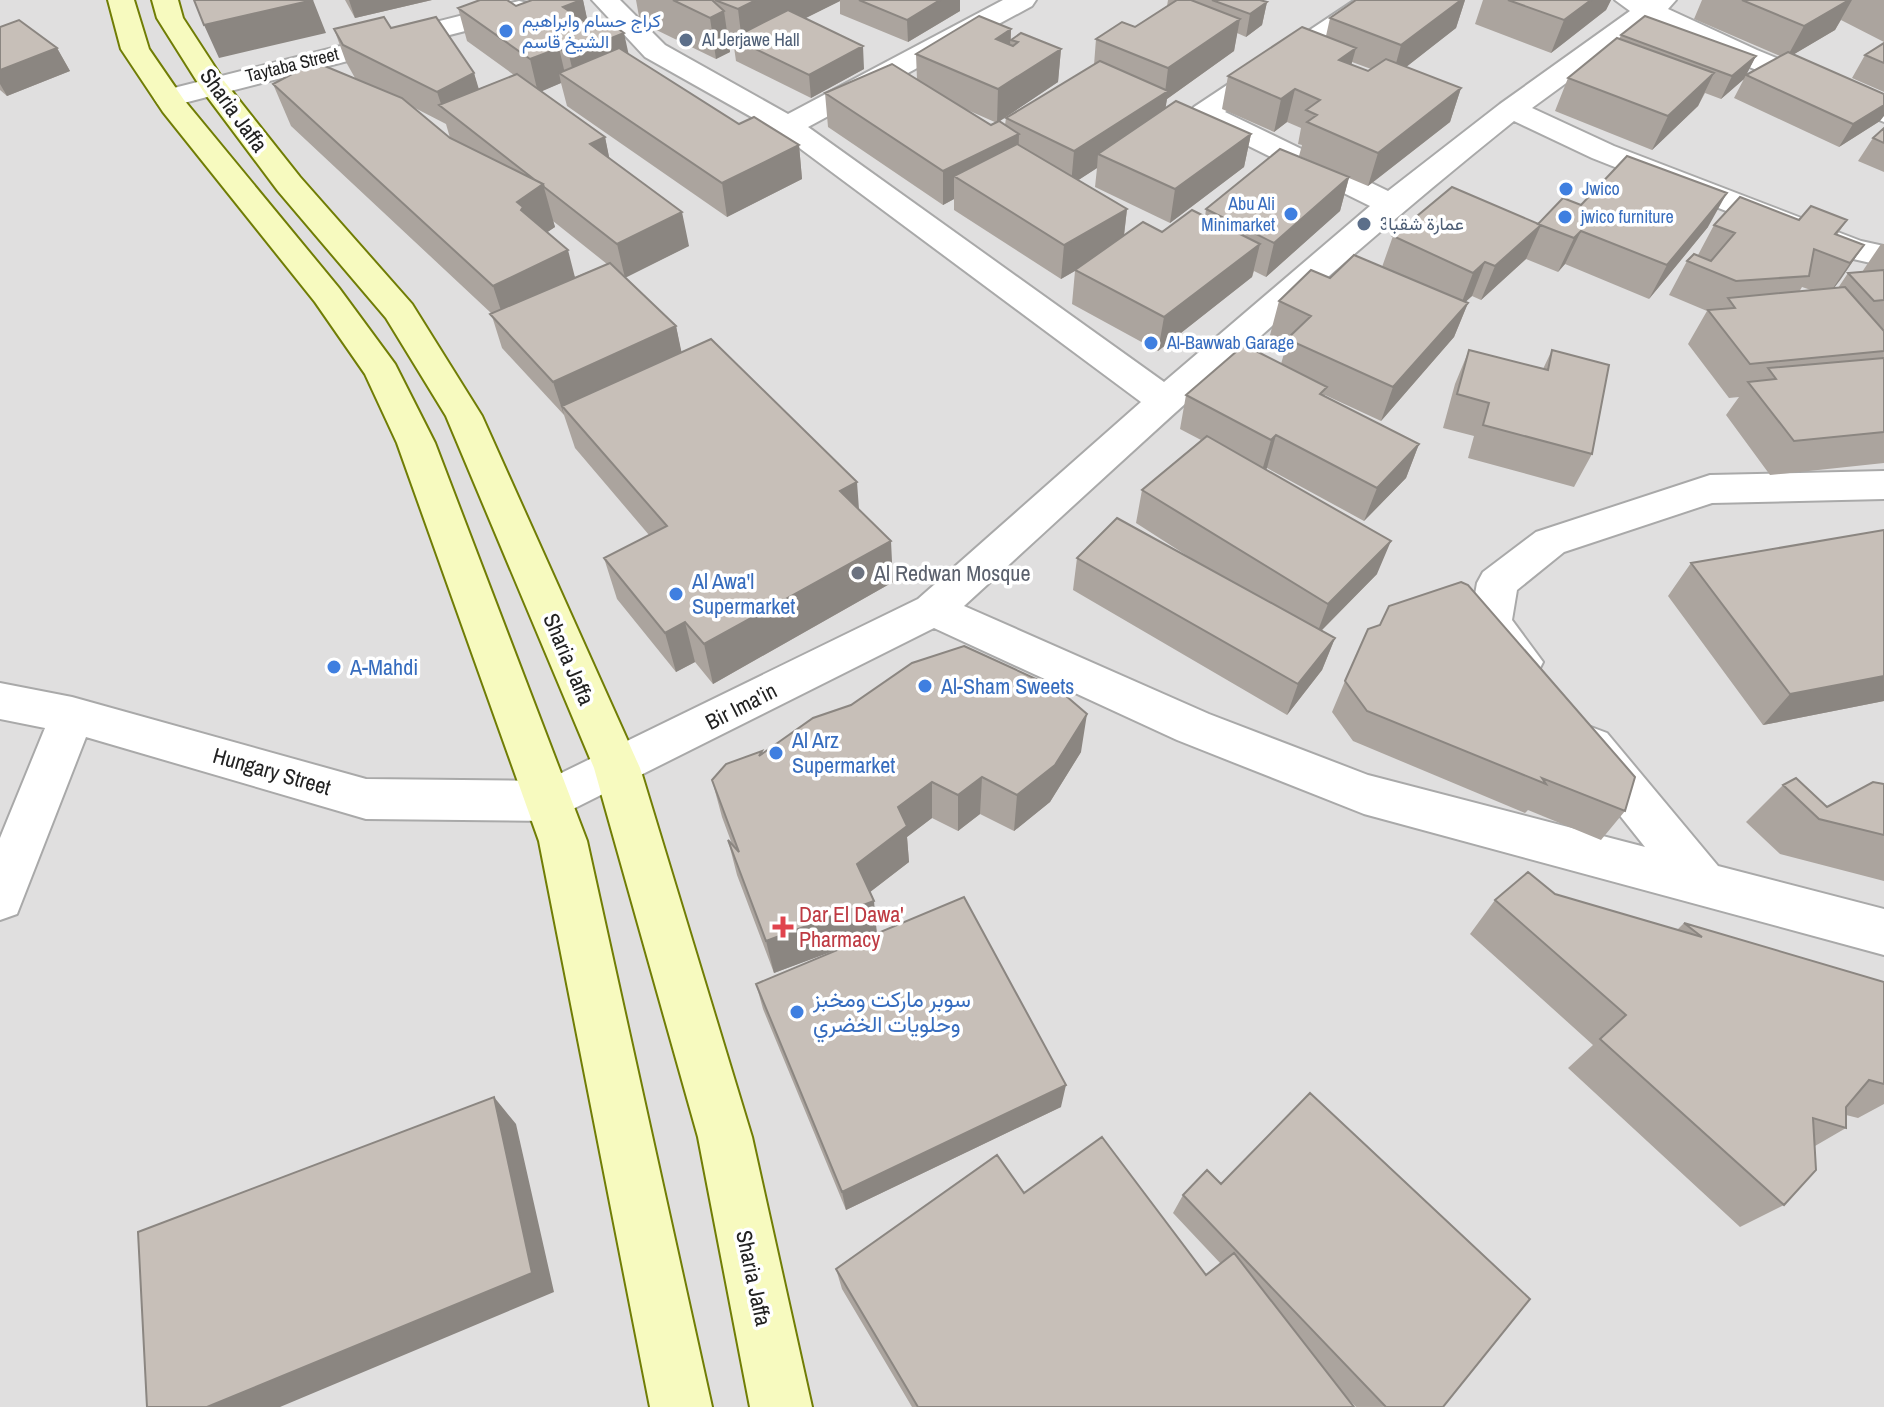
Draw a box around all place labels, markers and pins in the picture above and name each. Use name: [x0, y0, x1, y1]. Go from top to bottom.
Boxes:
place label: كراج حسام وابراهيم الشيخ قاسم: [522, 8, 661, 54]
marker: كراج حسام وابراهيم الشيخ قاسم: [497, 22, 515, 40]
place label: Al Jerjawe Hall: [701, 27, 800, 52]
marker: Al Jerjawe Hall: [677, 31, 695, 49]
place label: Jwico: [1582, 176, 1620, 201]
marker: Jwico: [1557, 180, 1575, 198]
place label: Abu Ali Minimarket: [1201, 191, 1275, 237]
place label: jwico furniture: [1580, 204, 1674, 229]
marker: Abu Ali Minimarket: [1282, 205, 1300, 223]
marker: jwico furniture: [1556, 208, 1574, 226]
place label: عمارة شقبا3: [1380, 211, 1464, 236]
marker: عمارة شقبا3: [1355, 215, 1373, 233]
place label: Al-Bawwab Garage: [1166, 330, 1294, 355]
marker: Al-Bawwab Garage: [1142, 334, 1160, 352]
place label: Al Redwan Mosque: [873, 558, 1030, 588]
marker: Al Redwan Mosque: [849, 564, 867, 582]
place label: Al Awa'l Supermarket: [691, 566, 795, 621]
marker: Al Awa'l Supermarket: [667, 585, 685, 603]
place label: A-Mahdi: [349, 652, 418, 682]
marker: A-Mahdi: [325, 658, 343, 676]
place label: Al-Sham Sweets: [940, 671, 1074, 701]
marker: Al-Sham Sweets: [916, 677, 934, 695]
place label: Al Arz Supermarket: [791, 725, 895, 780]
marker: Al Arz Supermarket: [767, 744, 785, 762]
place label: Dar El Dawa' Pharmacy: [799, 899, 904, 954]
marker: Dar El Dawa' Pharmacy: [774, 918, 792, 936]
place label: سوبر ماركت ومخبز وحلويات الخضري: [812, 984, 971, 1043]
marker: سوبر ماركت ومخبز وحلويات الخضري: [788, 1003, 806, 1021]

